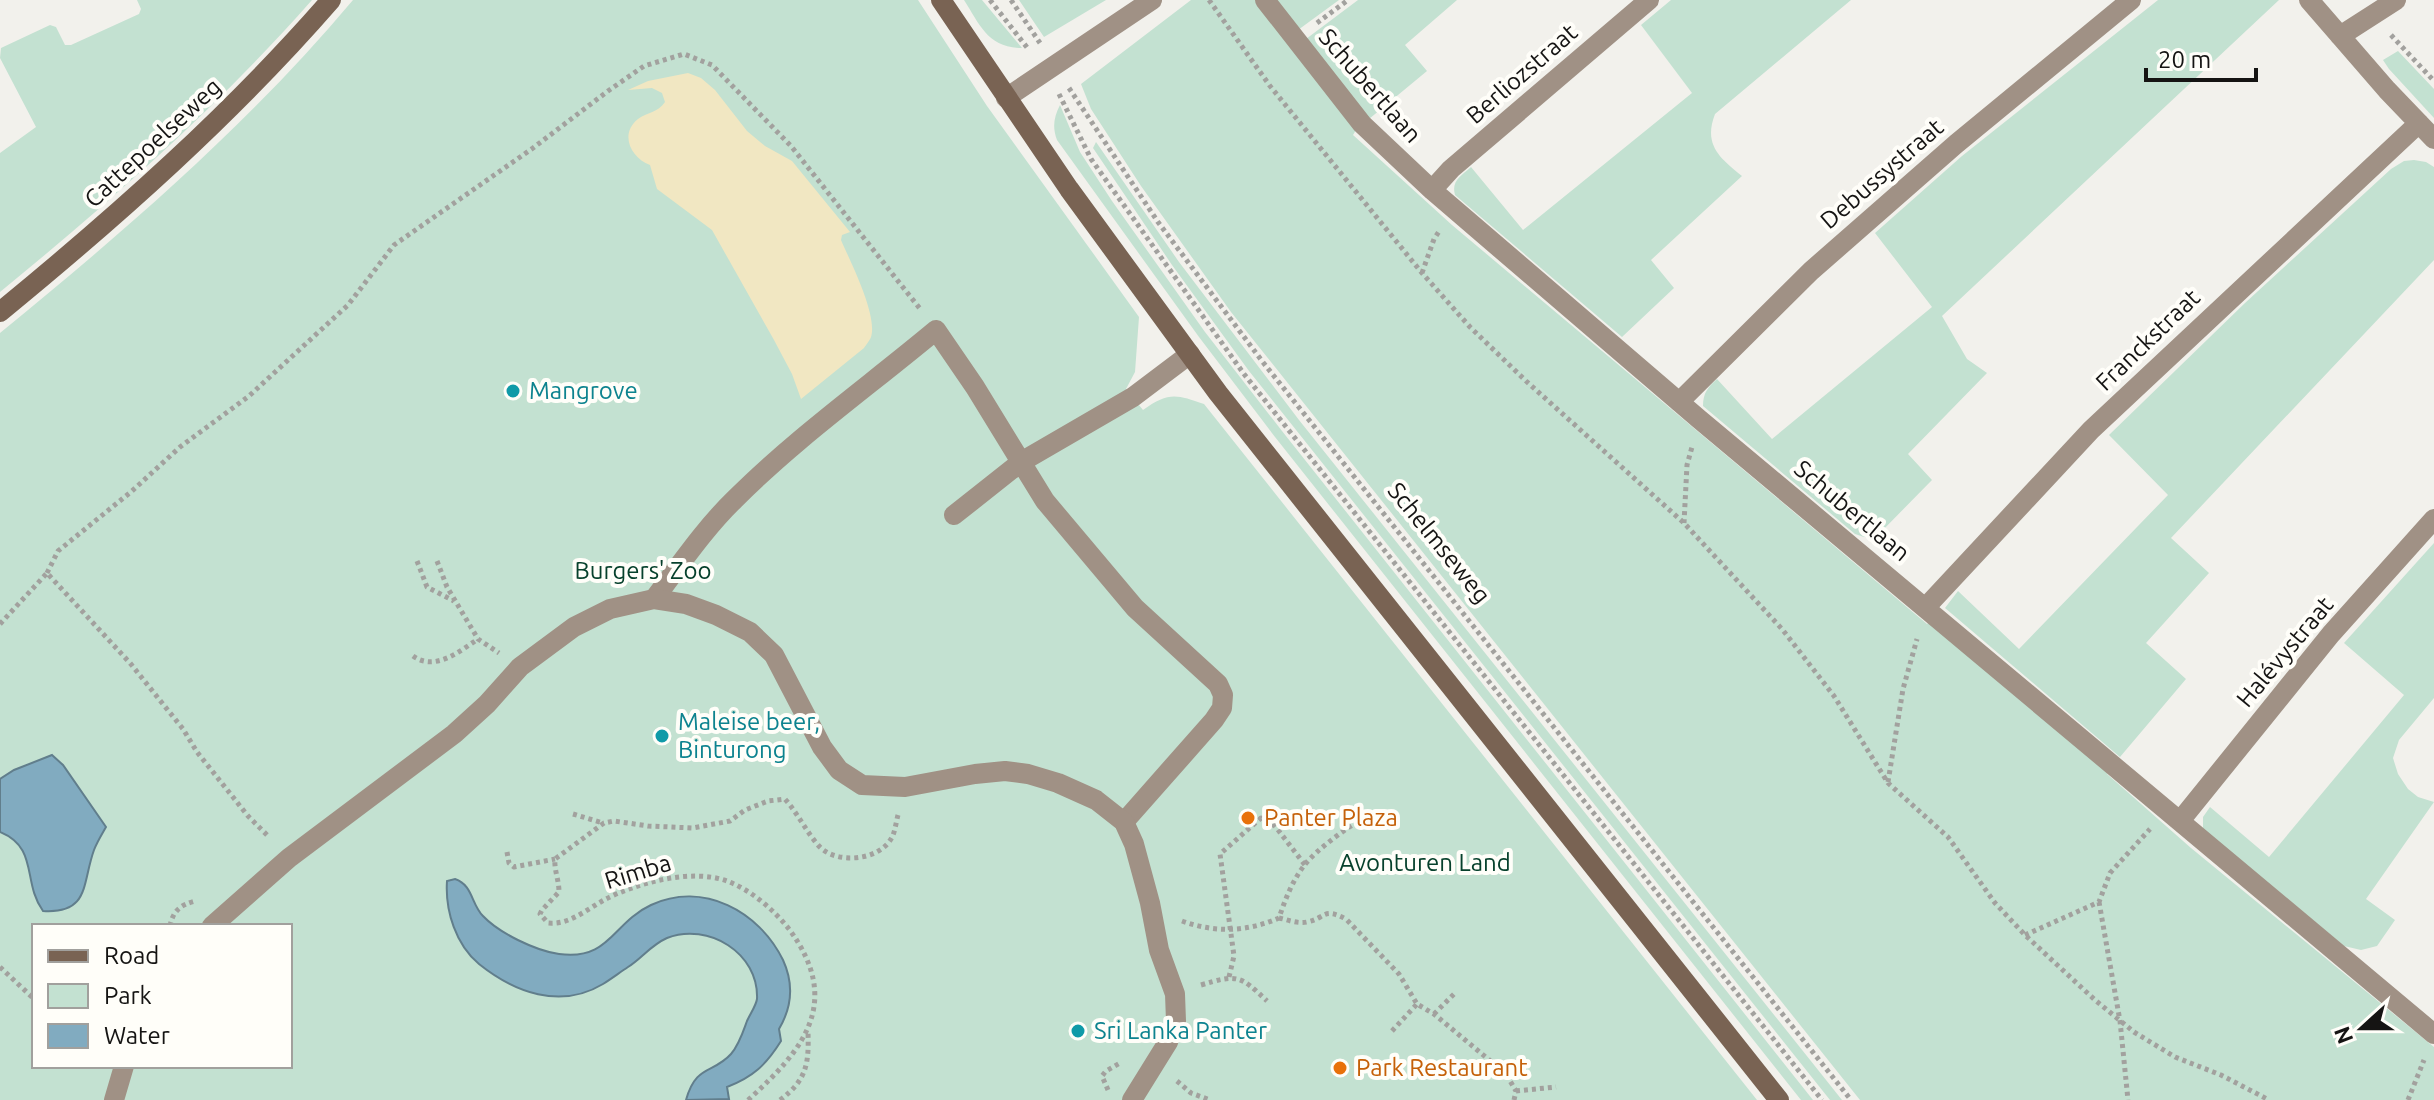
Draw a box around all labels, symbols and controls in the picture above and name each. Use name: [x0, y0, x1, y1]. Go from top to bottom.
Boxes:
street label: Berliozstraat: [1461, 18, 1583, 129]
street label: Schubertlaan: [1314, 23, 1427, 148]
scale bar: [2146, 32, 2256, 82]
text: 20 m: [2158, 46, 2211, 73]
street label: Cattepoelseweg: [79, 73, 226, 213]
street label: Debussystraat: [1815, 113, 1949, 234]
street label: Franckstraat: [2090, 283, 2205, 396]
place label: Mangrove: [529, 377, 638, 404]
marker: Mangrove: [504, 382, 522, 400]
street label: Schubertlaan: [1789, 455, 1915, 566]
street label: Schelmseweg: [1383, 477, 1496, 608]
park label: Burgers' Zoo: [574, 557, 712, 584]
street label: Halévystraat: [2231, 591, 2339, 712]
place label: Maleise beer, Binturong: [678, 708, 820, 763]
marker: Maleise beer, Binturong: [653, 727, 671, 745]
place label: Panter Plaza: [1264, 804, 1398, 831]
marker: Panter Plaza: [1239, 809, 1257, 827]
street label: Rimba: [601, 849, 674, 894]
park label: Avonturen Land: [1339, 849, 1511, 876]
legend: [32, 924, 292, 1068]
text: Road: [104, 942, 159, 969]
text: Park: [104, 982, 152, 1009]
north arrow: [2322, 988, 2402, 1068]
place label: Sri Lanka Panter: [1094, 1017, 1267, 1044]
text: Water: [104, 1022, 170, 1049]
marker: Sri Lanka Panter: [1069, 1022, 1087, 1040]
text: N: [2328, 1023, 2357, 1047]
place label: Park Restaurant: [1356, 1054, 1528, 1081]
marker: Park Restaurant: [1331, 1059, 1349, 1077]

